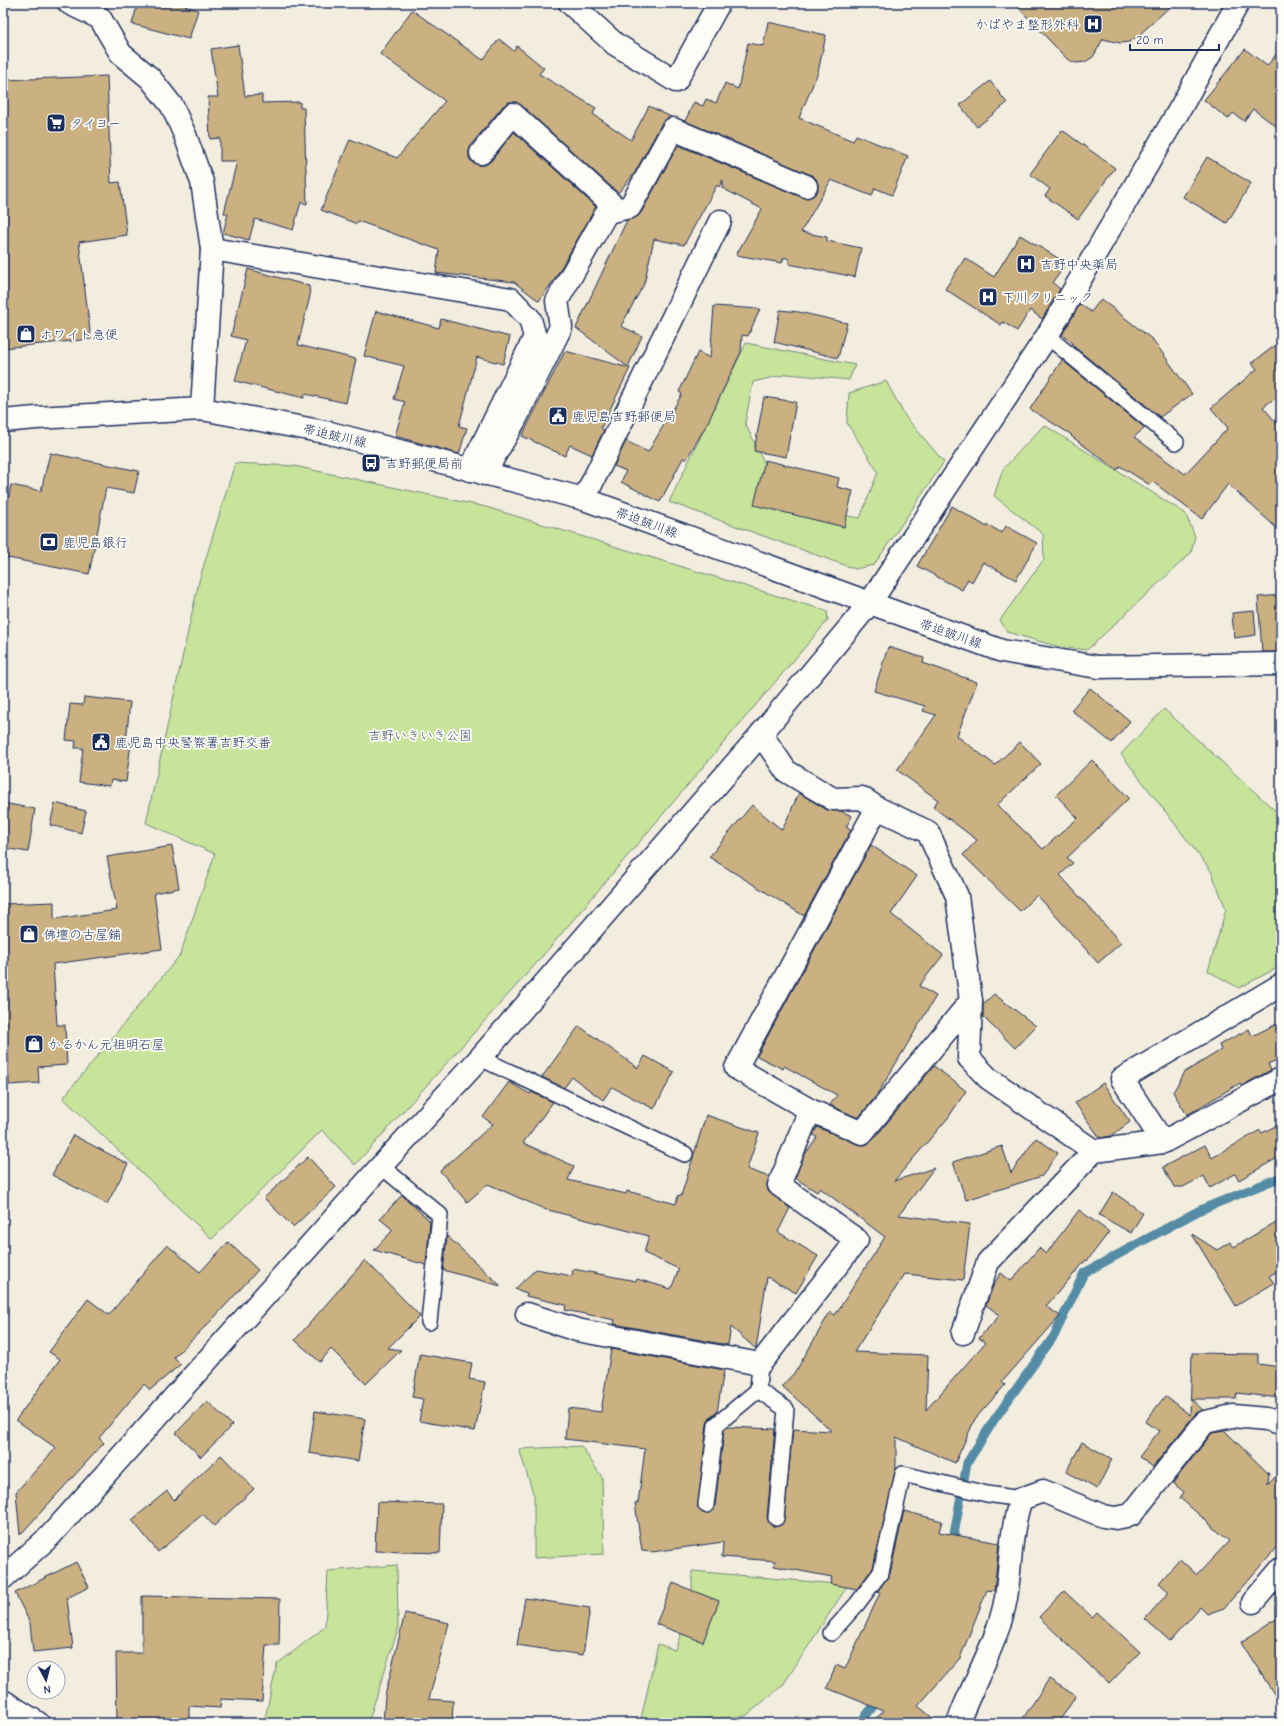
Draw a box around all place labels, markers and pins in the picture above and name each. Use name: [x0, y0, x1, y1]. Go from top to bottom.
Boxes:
hospital icon: かばやま整形外科: [1082, 13, 1104, 35]
place label: かばやま整形外科: [975, 17, 1079, 32]
supermarket icon: タイヨー: [45, 112, 67, 134]
place label: タイヨー: [70, 116, 121, 131]
hospital icon: 吉野中央薬局: [1015, 253, 1037, 275]
place label: 吉野中央薬局: [1040, 257, 1118, 272]
hospital icon: 下川クリニック: [977, 286, 999, 308]
place label: 下川クリニック: [1002, 290, 1093, 305]
shop icon: ホワイト急便: [15, 323, 37, 345]
place label: ホワイト急便: [40, 327, 118, 342]
public building icon: 鹿児島吉野郵便局: [547, 405, 569, 427]
place label: 鹿児島吉野郵便局: [572, 409, 676, 424]
bus stop icon: 吉野郵便局前: [360, 452, 382, 474]
place label: 吉野郵便局前: [385, 456, 463, 471]
bank icon: 鹿児島銀行: [38, 531, 60, 553]
place label: 鹿児島銀行: [63, 535, 128, 550]
public building icon: 鹿児島中央警察署吉野交番: [90, 731, 112, 753]
place label: 鹿児島中央警察署吉野交番: [115, 735, 271, 750]
shop icon: 佛壇の古屋鋪: [18, 923, 40, 945]
place label: 佛壇の古屋鋪: [43, 927, 121, 942]
shop icon: かるかん元祖明石屋: [23, 1033, 45, 1055]
place label: かるかん元祖明石屋: [48, 1037, 164, 1052]

